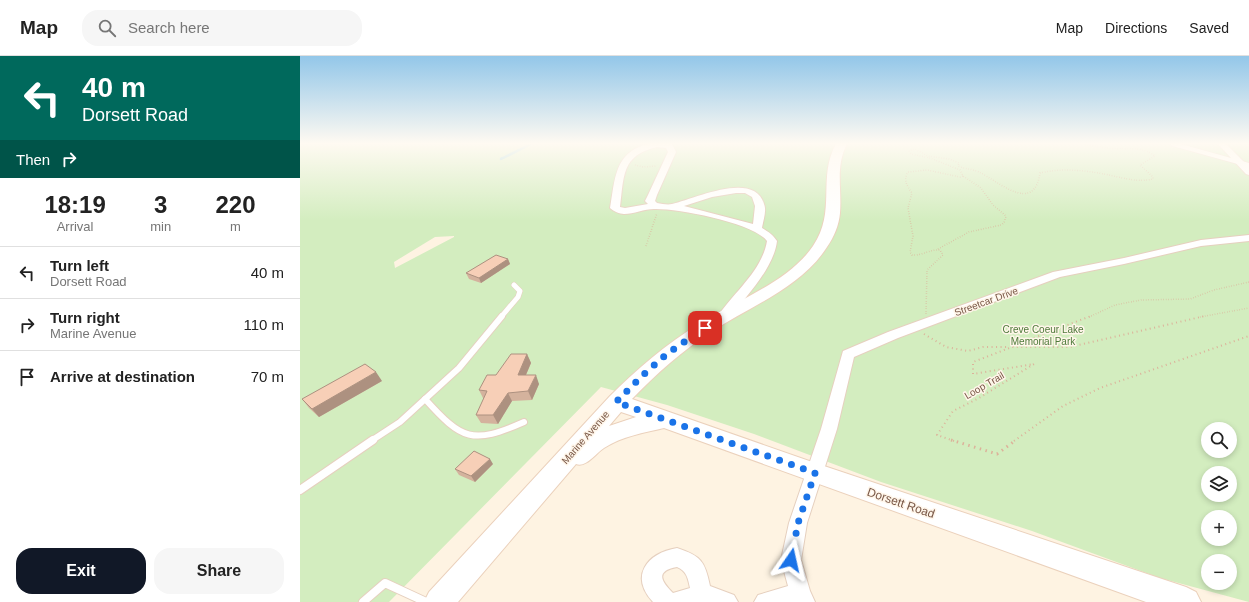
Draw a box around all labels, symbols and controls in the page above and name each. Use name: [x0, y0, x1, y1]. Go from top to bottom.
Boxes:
search box: [82, 10, 362, 46]
text: Map: [20, 17, 58, 38]
icon: search: [96, 17, 118, 39]
text: Search here: [128, 19, 210, 36]
text: Map: [1056, 20, 1083, 36]
text: Directions: [1105, 20, 1167, 36]
text: Saved: [1189, 20, 1229, 36]
icon: left: [16, 72, 68, 124]
text: 40 m: [82, 72, 146, 103]
text: Dorsett Road: [82, 105, 188, 125]
icon: right: [58, 148, 80, 170]
text: Then: [16, 151, 50, 168]
text: 18:19: [44, 191, 106, 218]
text: 3: [154, 191, 167, 218]
text: 220: [216, 191, 256, 218]
text: Arrival: [57, 219, 94, 234]
text: min: [150, 219, 171, 234]
text: m: [230, 219, 241, 234]
text: Turn left: [50, 257, 109, 274]
icon: left: [16, 262, 38, 284]
text: 40 m: [251, 264, 284, 281]
text: Dorsett Road: [50, 274, 127, 289]
street label: Streetcar Drive: [953, 285, 1020, 318]
text: Turn right: [50, 309, 120, 326]
pin: [688, 311, 722, 345]
icon: right: [16, 314, 38, 336]
text: 110 m: [243, 316, 284, 333]
icon: arrive: [694, 317, 716, 339]
park label: Creve Coeur Lake Memorial Park: [1002, 324, 1084, 347]
text: Marine Avenue: [50, 326, 137, 341]
icon: arrive: [16, 366, 38, 388]
text: Arrive at destination: [50, 368, 195, 385]
text: 70 m: [251, 368, 284, 385]
street label: Loop Trail: [962, 370, 1006, 401]
street label: Marine Avenue: [559, 408, 612, 466]
map controls: [1201, 422, 1237, 590]
button: search: [1201, 422, 1237, 458]
button: layers: [1201, 466, 1237, 502]
street label: Dorsett Road: [865, 485, 937, 521]
button: +: [1201, 510, 1237, 546]
position arrow: [770, 539, 812, 581]
button: Exit: [16, 548, 146, 594]
button: Share: [154, 548, 284, 594]
button: −: [1201, 554, 1237, 590]

